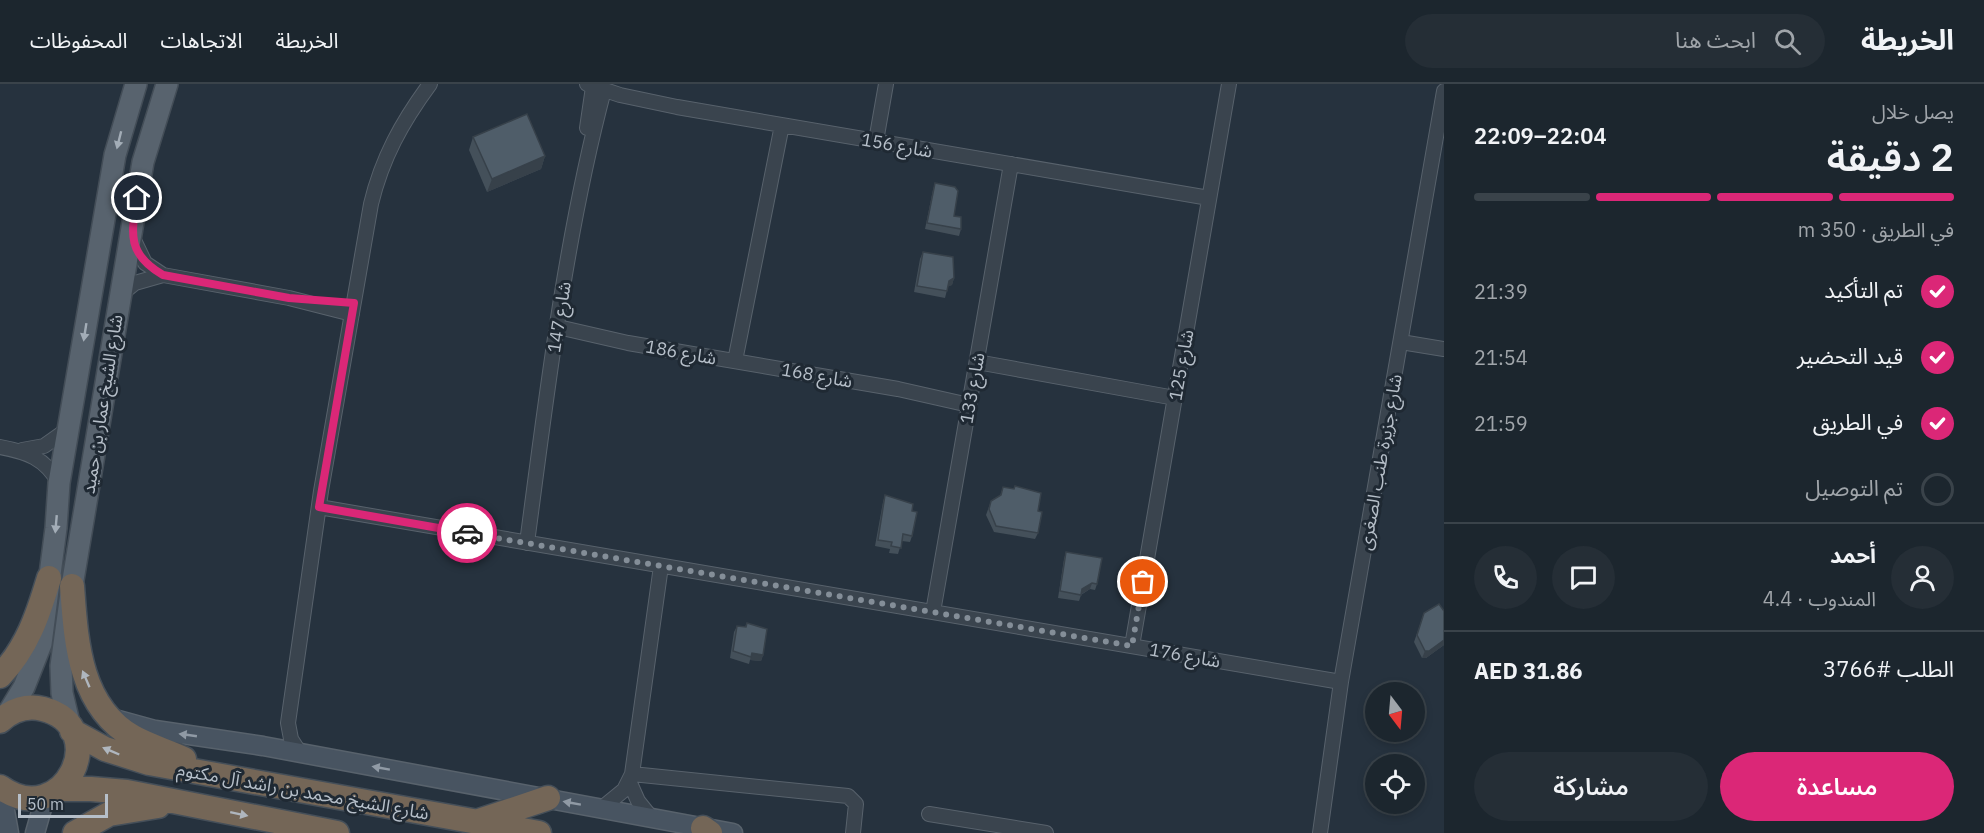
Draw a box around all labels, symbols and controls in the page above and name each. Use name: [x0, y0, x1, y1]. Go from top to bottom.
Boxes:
search box: [1405, 14, 1825, 68]
text: الخريطة: [1861, 21, 1954, 58]
text: ابحث هنا: [1675, 25, 1756, 54]
icon: search: [1771, 25, 1804, 58]
text: المحفوظات: [30, 26, 127, 54]
text: الاتجاهات: [160, 26, 242, 54]
text: الخريطة: [275, 26, 338, 54]
text: يصل خلال: [1872, 98, 1954, 125]
text: 22:04–22:09: [1474, 121, 1607, 150]
street label: شارع 156: [859, 127, 934, 166]
one-way arrow: [113, 131, 123, 149]
text: 2 دقيقة: [1827, 131, 1954, 182]
pin: [111, 172, 162, 223]
icon: home: [120, 181, 153, 214]
text: في الطريق · 350 m: [1798, 216, 1954, 243]
text: تم التأكيد: [1824, 275, 1903, 304]
icon: check: [1921, 275, 1954, 308]
text: 21:39: [1474, 278, 1528, 305]
street label: شارع 147: [542, 280, 579, 355]
street label: شارع الشيخ عمار بن حميد: [76, 313, 131, 496]
one-way arrow: [80, 322, 89, 341]
street label: شارع 125: [1163, 328, 1202, 403]
street label: شارع 186: [643, 334, 718, 373]
text: قيد التحضير: [1797, 341, 1903, 370]
icon: check: [1921, 341, 1954, 374]
text: 21:54: [1474, 344, 1528, 371]
street label: شارع 133: [954, 351, 993, 426]
street label: شارع 168: [779, 357, 854, 396]
street label: شارع جزيرة طنب الصغرى: [1353, 372, 1410, 552]
text: في الطريق: [1813, 407, 1903, 436]
icon: check: [1921, 407, 1954, 440]
text: 21:59: [1474, 410, 1528, 437]
text: تم التوصيل: [1805, 473, 1903, 502]
courier: [437, 503, 497, 563]
one-way arrow: [51, 515, 61, 534]
icon: car: [451, 517, 484, 550]
text: أحمد: [1830, 540, 1876, 569]
button: phone: [1474, 546, 1537, 609]
button: chat: [1552, 546, 1615, 609]
button: person: [1891, 546, 1954, 609]
pin: [1117, 556, 1168, 607]
icon: bag: [1126, 565, 1159, 598]
text: المندوب · 4.4: [1763, 585, 1876, 612]
street label: شارع 176: [1147, 637, 1222, 676]
text: الطلب #3766: [1823, 654, 1954, 683]
text: AED 31.86: [1474, 656, 1583, 685]
one-way arrow: [81, 670, 91, 688]
north arrow: [1365, 682, 1425, 742]
map controls: [1365, 682, 1425, 814]
one-way arrow: [179, 730, 198, 739]
one-way arrow: [101, 746, 119, 756]
button: مشاركة: [1474, 752, 1708, 821]
button: مساعدة: [1720, 752, 1954, 821]
button: locate: [1365, 754, 1425, 814]
street label: شارع الشيخ محمد بن راشد آل مكتوم: [175, 757, 431, 827]
one-way arrow: [371, 763, 390, 772]
scale bar: [18, 791, 108, 818]
text: 50 m: [27, 794, 64, 814]
one-way arrow: [563, 798, 582, 807]
one-way arrow: [230, 810, 249, 819]

